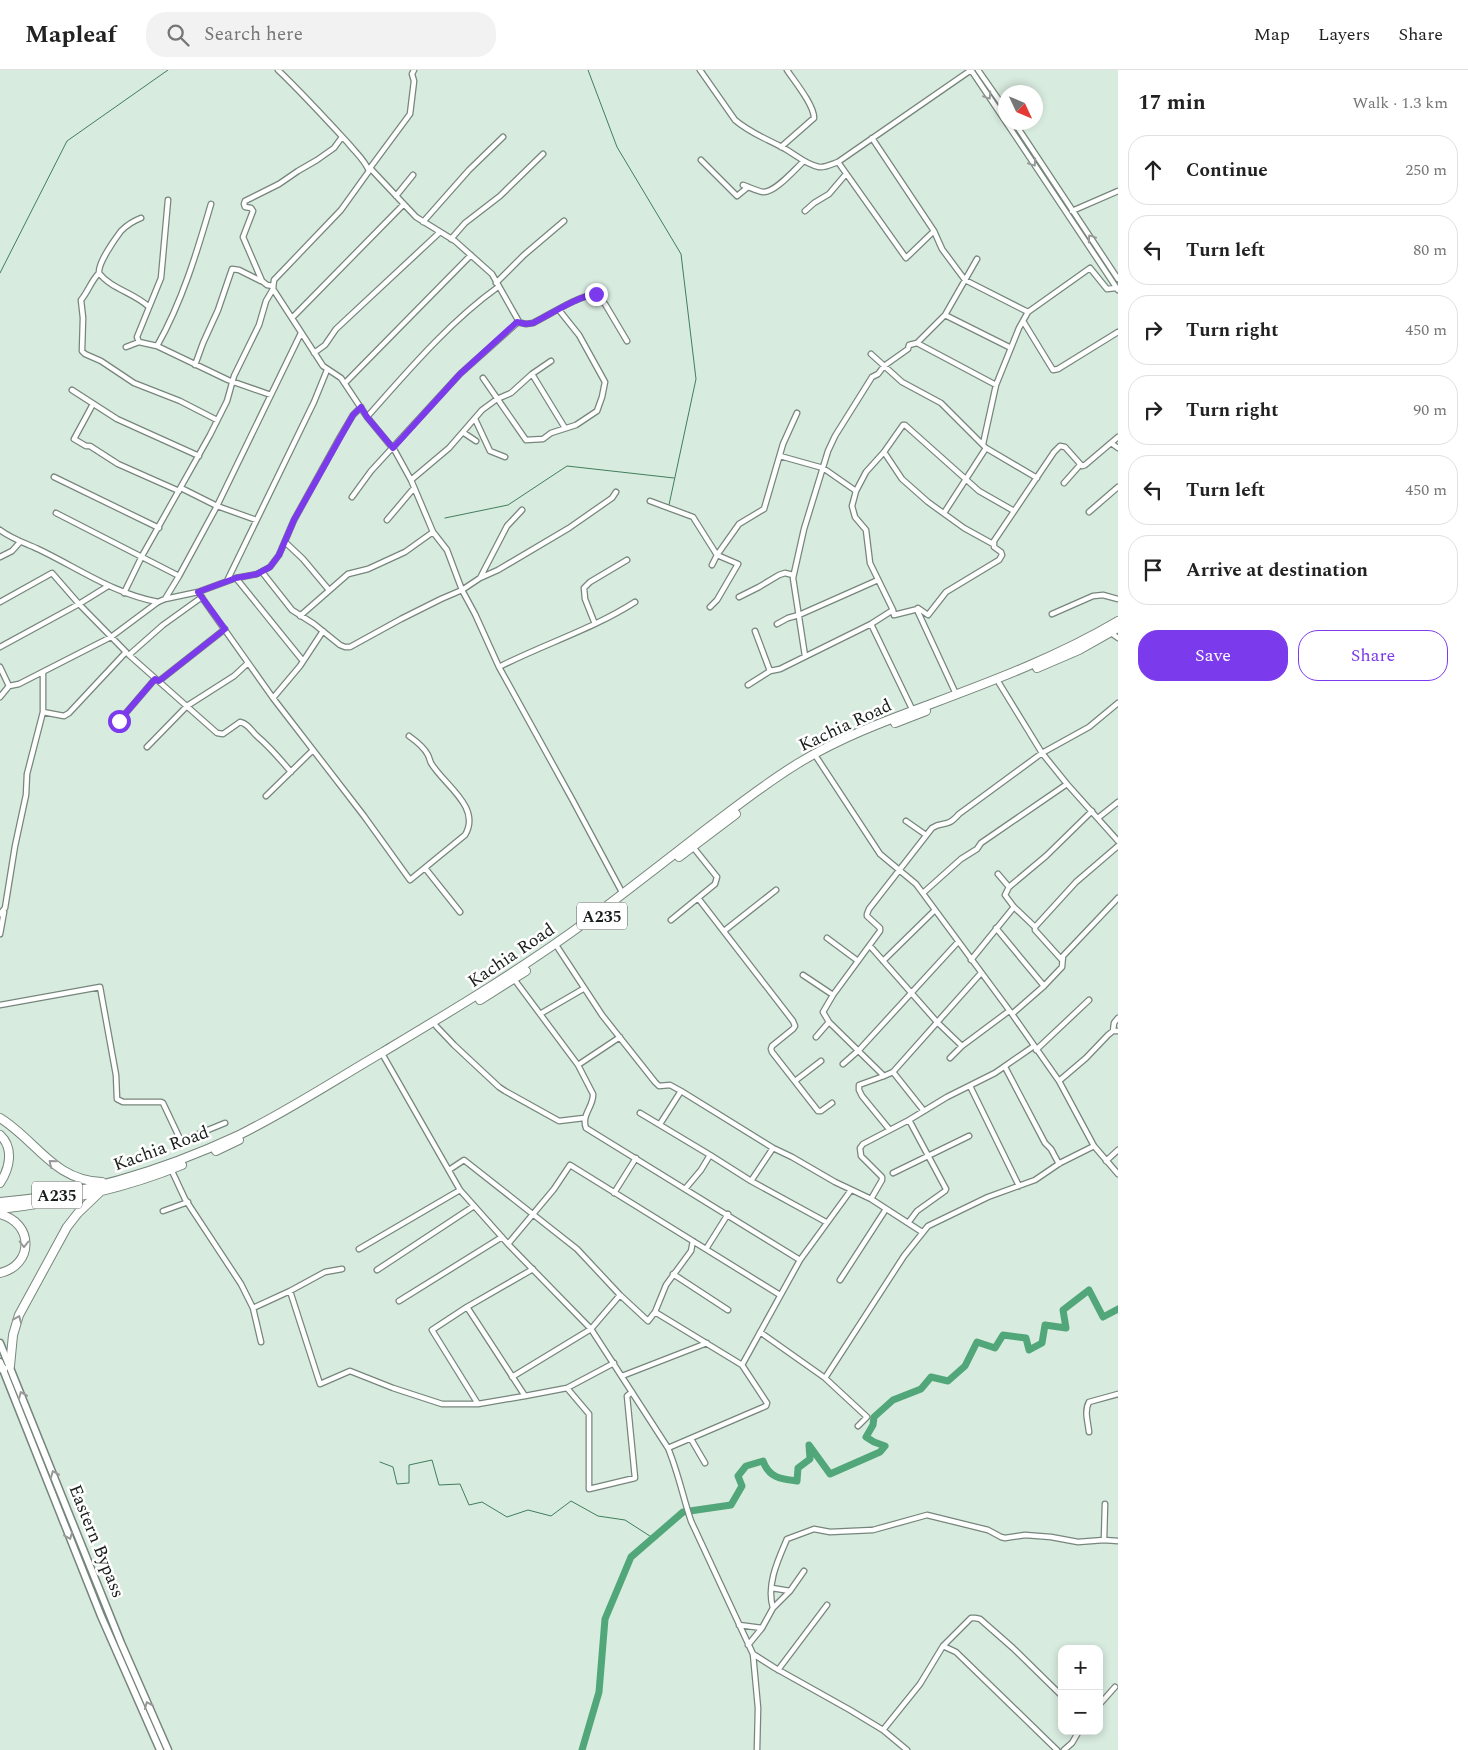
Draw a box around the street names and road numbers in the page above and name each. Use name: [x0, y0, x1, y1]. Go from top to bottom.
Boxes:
street label: Kachia Road: [794, 692, 896, 759]
road number: A235: [577, 902, 627, 929]
street label: Kachia Road: [462, 916, 560, 995]
street label: Kachia Road: [110, 1119, 213, 1178]
road number: A235: [32, 1182, 82, 1208]
street label: Eastern Bypass: [61, 1480, 132, 1602]

